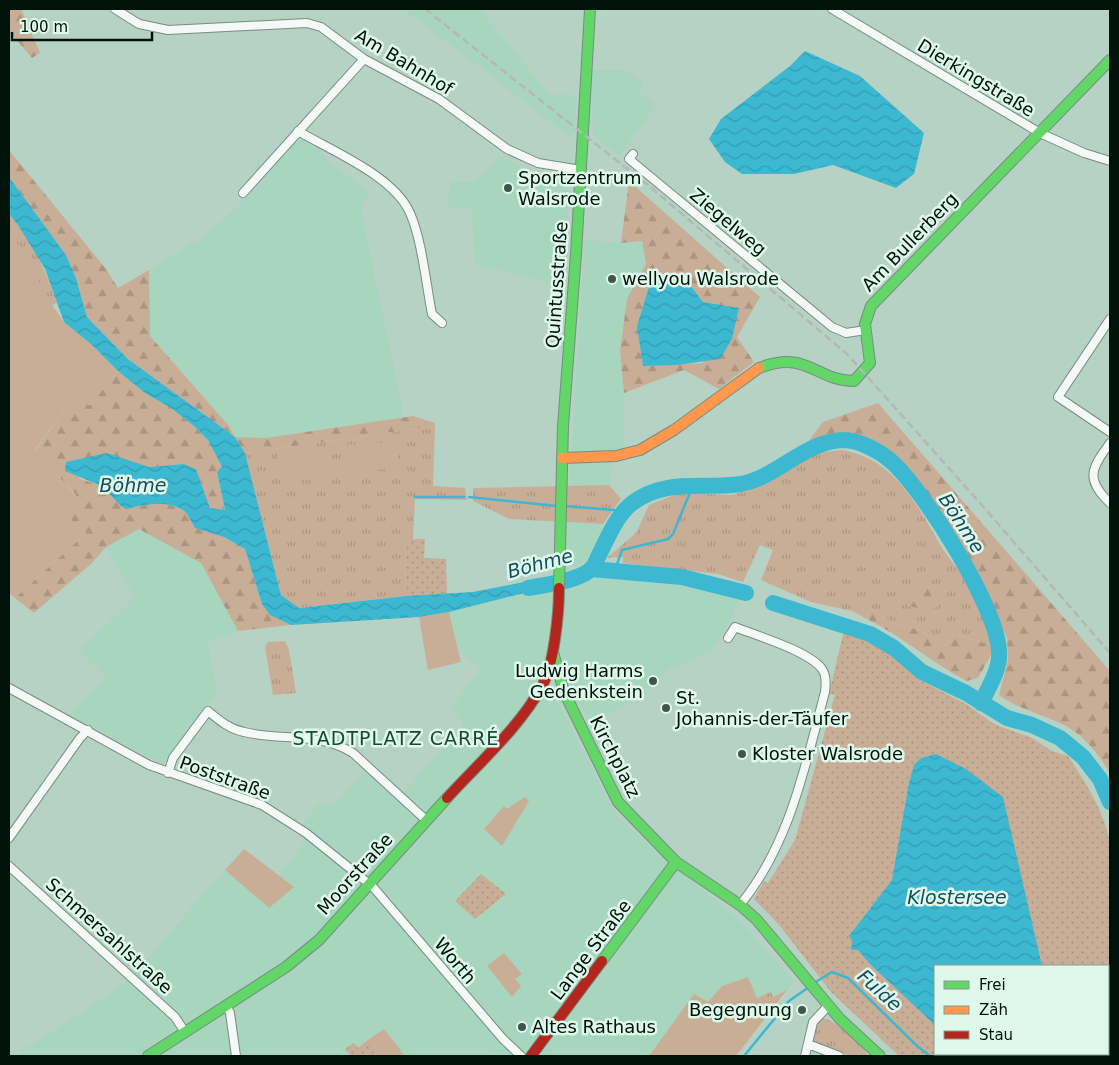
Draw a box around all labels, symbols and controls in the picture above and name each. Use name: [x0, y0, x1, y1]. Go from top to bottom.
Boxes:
scale bar: [12, 10, 152, 42]
text: 100 m: [20, 18, 68, 36]
street label: Am Bahnhof: [351, 24, 458, 99]
street label: Dierkingstraße: [914, 34, 1039, 121]
place label: Sportzentrum Walsrode: [518, 167, 642, 209]
marker: Sportzentrum Walsrode: [502, 182, 514, 194]
street label: Ziegelweg: [686, 184, 771, 260]
street label: Am Bullerberg: [857, 188, 962, 295]
street label: Quintusstraße: [542, 221, 571, 349]
place label: wellyou Walsrode: [622, 268, 779, 289]
marker: wellyou Walsrode: [606, 273, 618, 285]
water label: Böhme: [100, 474, 166, 496]
water label: Böhme: [935, 489, 989, 557]
water label: Böhme: [505, 544, 575, 582]
place label: Ludwig Harms Gedenkstein: [515, 660, 643, 702]
marker: Ludwig Harms Gedenkstein: [647, 675, 659, 687]
place label: St. Johannis-der-Täufer: [675, 687, 849, 729]
marker: St. Johannis-der-Täufer: [660, 702, 672, 714]
street label: Kirchplatz: [586, 712, 645, 801]
district label: STADTPLATZ CARRÉ: [293, 727, 499, 749]
place label: Kloster Walsrode: [752, 743, 903, 764]
marker: Kloster Walsrode: [736, 748, 748, 760]
street label: Poststraße: [177, 751, 273, 804]
street label: Moorstraße: [313, 829, 397, 919]
street label: Schmersahlstraße: [42, 873, 177, 998]
water label: Klostersee: [907, 886, 1007, 908]
street label: Lange Straße: [546, 895, 635, 1004]
street label: Worth: [430, 933, 481, 988]
water label: Fulde: [854, 965, 906, 1015]
legend: [934, 965, 1109, 1055]
text: Frei: [979, 976, 1006, 994]
place label: Begegnung: [689, 999, 792, 1020]
text: Zäh: [979, 1001, 1008, 1019]
marker: Begegnung: [796, 1004, 808, 1016]
place label: Altes Rathaus: [532, 1016, 656, 1037]
marker: Altes Rathaus: [516, 1021, 528, 1033]
text: Stau: [979, 1026, 1013, 1044]

